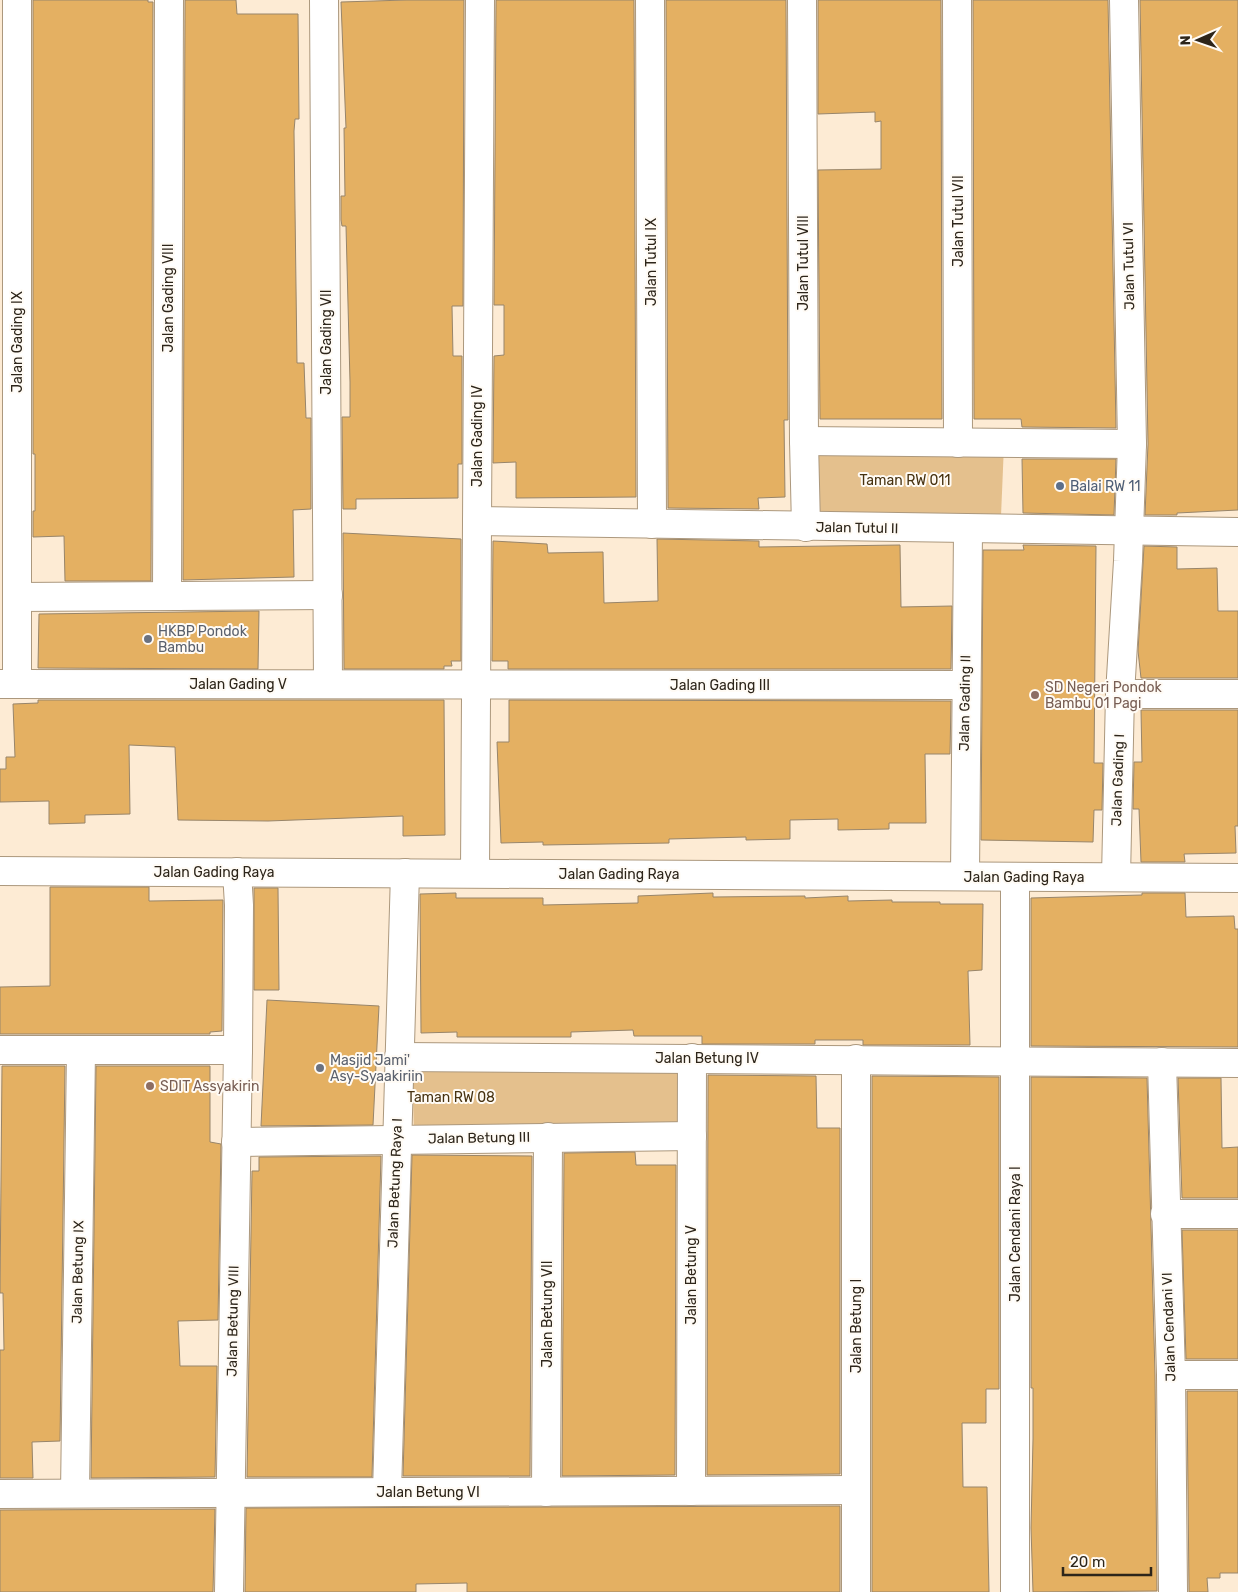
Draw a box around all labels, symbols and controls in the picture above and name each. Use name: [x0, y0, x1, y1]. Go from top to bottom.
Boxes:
north arrow: [1173, 15, 1223, 65]
text: N: [1177, 35, 1194, 46]
street label: Jalan Tutul VII: [950, 175, 967, 267]
street label: Jalan Tutul VIII: [795, 215, 812, 311]
street label: Jalan Tutul IX: [643, 218, 660, 306]
street label: Jalan Tutul VI: [1120, 222, 1138, 310]
street label: Jalan Gading VIII: [160, 243, 177, 353]
street label: Jalan Gading VII: [318, 289, 335, 395]
street label: Jalan Gading IX: [9, 291, 26, 393]
street label: Jalan Gading IV: [469, 385, 486, 487]
park label: Taman RW 011: [860, 472, 950, 489]
place label: Balai RW 11: [1070, 478, 1140, 495]
marker: Balai RW 11: [1054, 480, 1066, 492]
street label: Jalan Tutul II: [815, 519, 899, 537]
place label: HKBP Pondok Bambu: [158, 623, 248, 656]
marker: HKBP Pondok Bambu: [142, 633, 154, 645]
street label: Jalan Gading II: [956, 655, 974, 751]
street label: Jalan Gading V: [189, 676, 287, 693]
street label: Jalan Gading III: [670, 677, 770, 694]
place label: SD Negeri Pondok Bambu 01 Pagi: [1045, 679, 1162, 712]
marker: SD Negeri Pondok Bambu 01 Pagi: [1029, 689, 1041, 701]
street label: Jalan Gading I: [1108, 733, 1128, 827]
street label: Jalan Gading Raya: [154, 864, 274, 881]
street label: Jalan Gading Raya: [559, 866, 679, 883]
street label: Jalan Gading Raya: [964, 869, 1084, 886]
street label: Jalan Betung IV: [655, 1050, 759, 1067]
place label: Masjid Jami' Asy-Syaakiriin: [330, 1052, 423, 1085]
marker: Masjid Jami' Asy-Syaakiriin: [314, 1062, 326, 1074]
place label: SDIT Assyakirin: [160, 1078, 259, 1095]
marker: SDIT Assyakirin: [144, 1080, 156, 1092]
park label: Taman RW 08: [407, 1089, 495, 1106]
street label: Jalan Betung Raya I: [384, 1118, 406, 1248]
street label: Jalan Betung III: [428, 1129, 530, 1147]
street label: Jalan Cendani Raya I: [1007, 1166, 1024, 1302]
street label: Jalan Betung IX: [69, 1220, 87, 1324]
street label: Jalan Betung V: [683, 1225, 700, 1325]
street label: Jalan Betung VII: [539, 1260, 556, 1368]
street label: Jalan Betung VIII: [224, 1265, 242, 1377]
street label: Jalan Cendani VI: [1159, 1272, 1179, 1382]
street label: Jalan Betung I: [848, 1279, 865, 1373]
street label: Jalan Betung VI: [376, 1484, 480, 1501]
scale bar: [1063, 1544, 1150, 1576]
text: 20 m: [1070, 1553, 1105, 1571]

